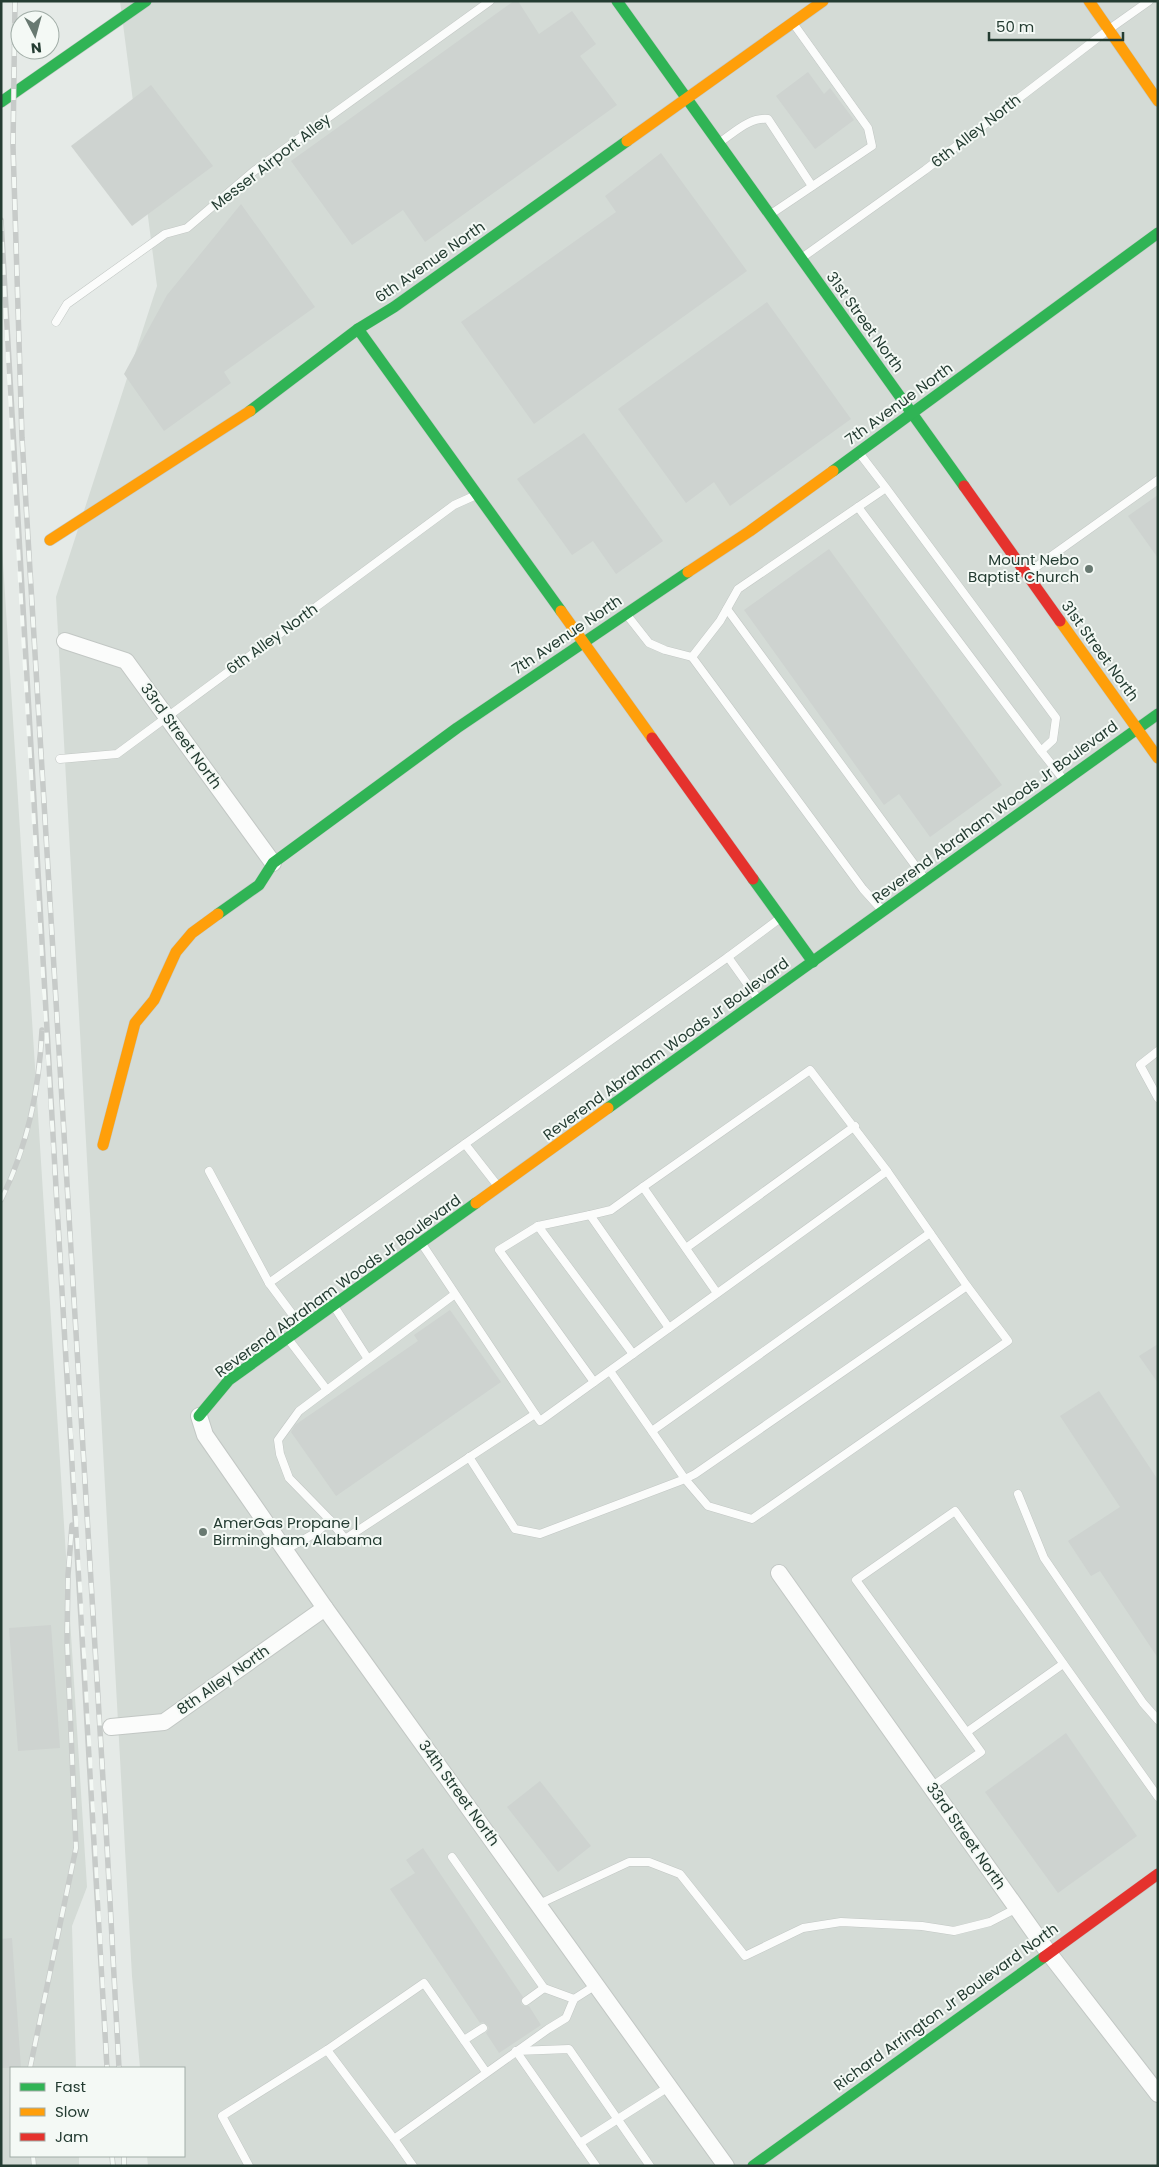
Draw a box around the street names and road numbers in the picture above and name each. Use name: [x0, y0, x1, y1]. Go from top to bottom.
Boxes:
street label: 6th Alley North: [926, 89, 1025, 172]
street label: Messer Airport Alley: [207, 108, 335, 215]
street label: 6th Avenue North: [371, 216, 489, 307]
street label: 31st Street North: [822, 267, 909, 376]
street label: 7th Avenue North: [841, 357, 957, 450]
street label: 7th Avenue North: [508, 590, 626, 679]
street label: 31st Street North: [1057, 596, 1144, 705]
street label: 6th Alley North: [222, 598, 322, 679]
street label: 33rd Street North: [136, 679, 227, 793]
street label: Reverend Abraham Woods Jr Boulevard: [868, 715, 1122, 908]
street label: Reverend Abraham Woods Jr Boulevard: [539, 952, 793, 1145]
street label: Reverend Abraham Woods Jr Boulevard: [211, 1189, 465, 1382]
street label: 8th Alley North: [172, 1640, 273, 1719]
street label: 34th Street North: [414, 1736, 505, 1850]
street label: 33rd Street North: [922, 1778, 1011, 1893]
street label: Richard Arrington Jr Boulevard North: [829, 1918, 1062, 2095]

